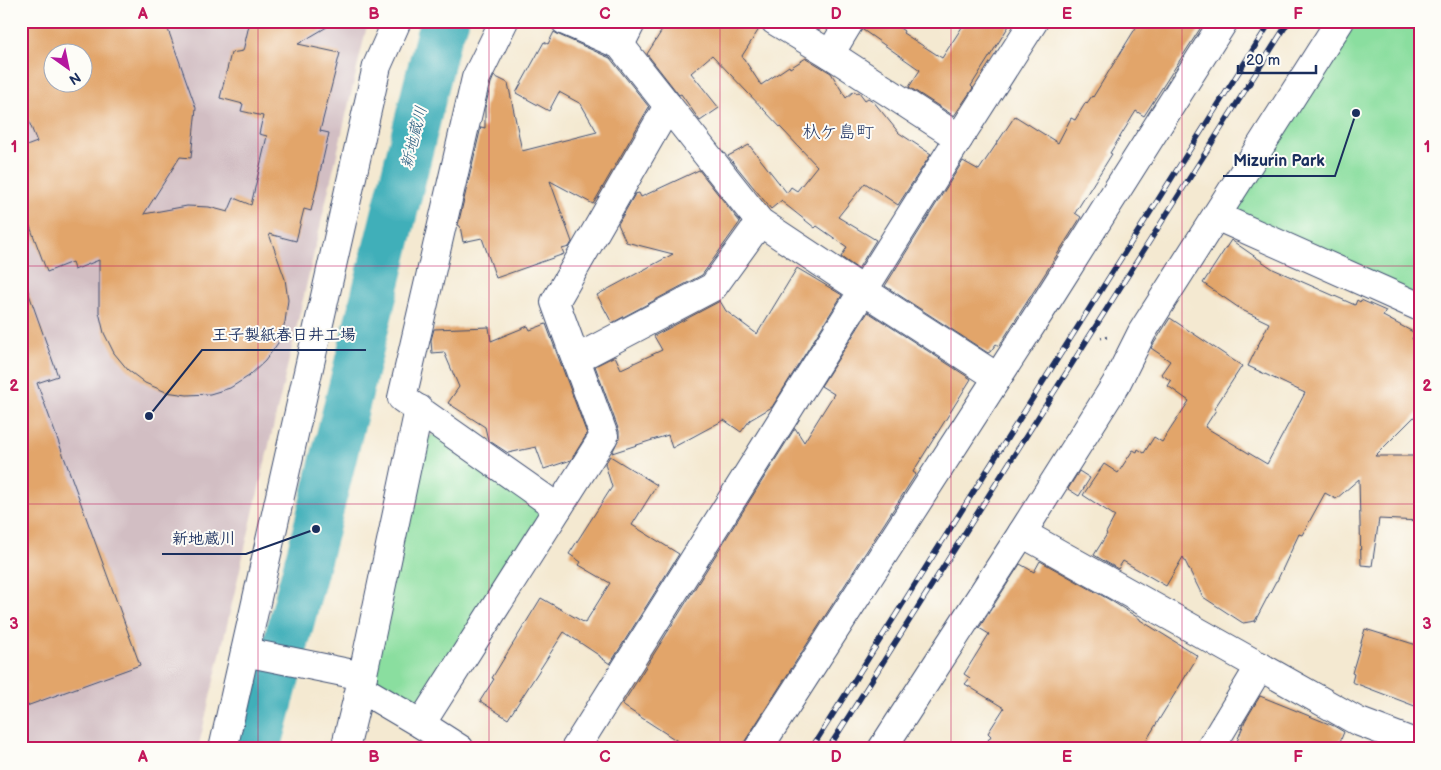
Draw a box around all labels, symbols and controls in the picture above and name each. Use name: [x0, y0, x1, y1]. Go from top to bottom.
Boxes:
text: A: [137, 5, 148, 24]
text: B: [368, 5, 380, 24]
text: C: [599, 5, 611, 24]
text: D: [830, 5, 842, 24]
text: E: [1062, 5, 1072, 24]
text: F: [1293, 5, 1303, 24]
north arrow: [42, 42, 92, 92]
scale bar: [1238, 42, 1316, 74]
text: 20 m: [1246, 51, 1280, 70]
text: N: [66, 68, 84, 88]
water label: 新地蔵川: [397, 104, 431, 171]
district label: 杁ケ島町: [802, 122, 874, 143]
text: 1: [11, 138, 17, 157]
text: 1: [1424, 138, 1430, 157]
callout: Mizurin Park: [1223, 145, 1335, 176]
text: Mizurin Park: [1233, 152, 1325, 171]
callout: 王子製紙春日井工場: [202, 319, 366, 350]
text: 王子製紙春日井工場: [212, 326, 356, 345]
text: 2: [9, 377, 19, 396]
text: 2: [1422, 377, 1432, 396]
callout: 新地蔵川: [162, 523, 246, 554]
text: 新地蔵川: [172, 530, 236, 549]
text: 3: [9, 615, 19, 634]
text: 3: [1422, 615, 1432, 634]
text: A: [137, 748, 148, 767]
text: B: [368, 748, 380, 767]
text: C: [599, 748, 611, 767]
text: D: [830, 748, 842, 767]
text: E: [1062, 748, 1072, 767]
text: F: [1293, 748, 1303, 767]

